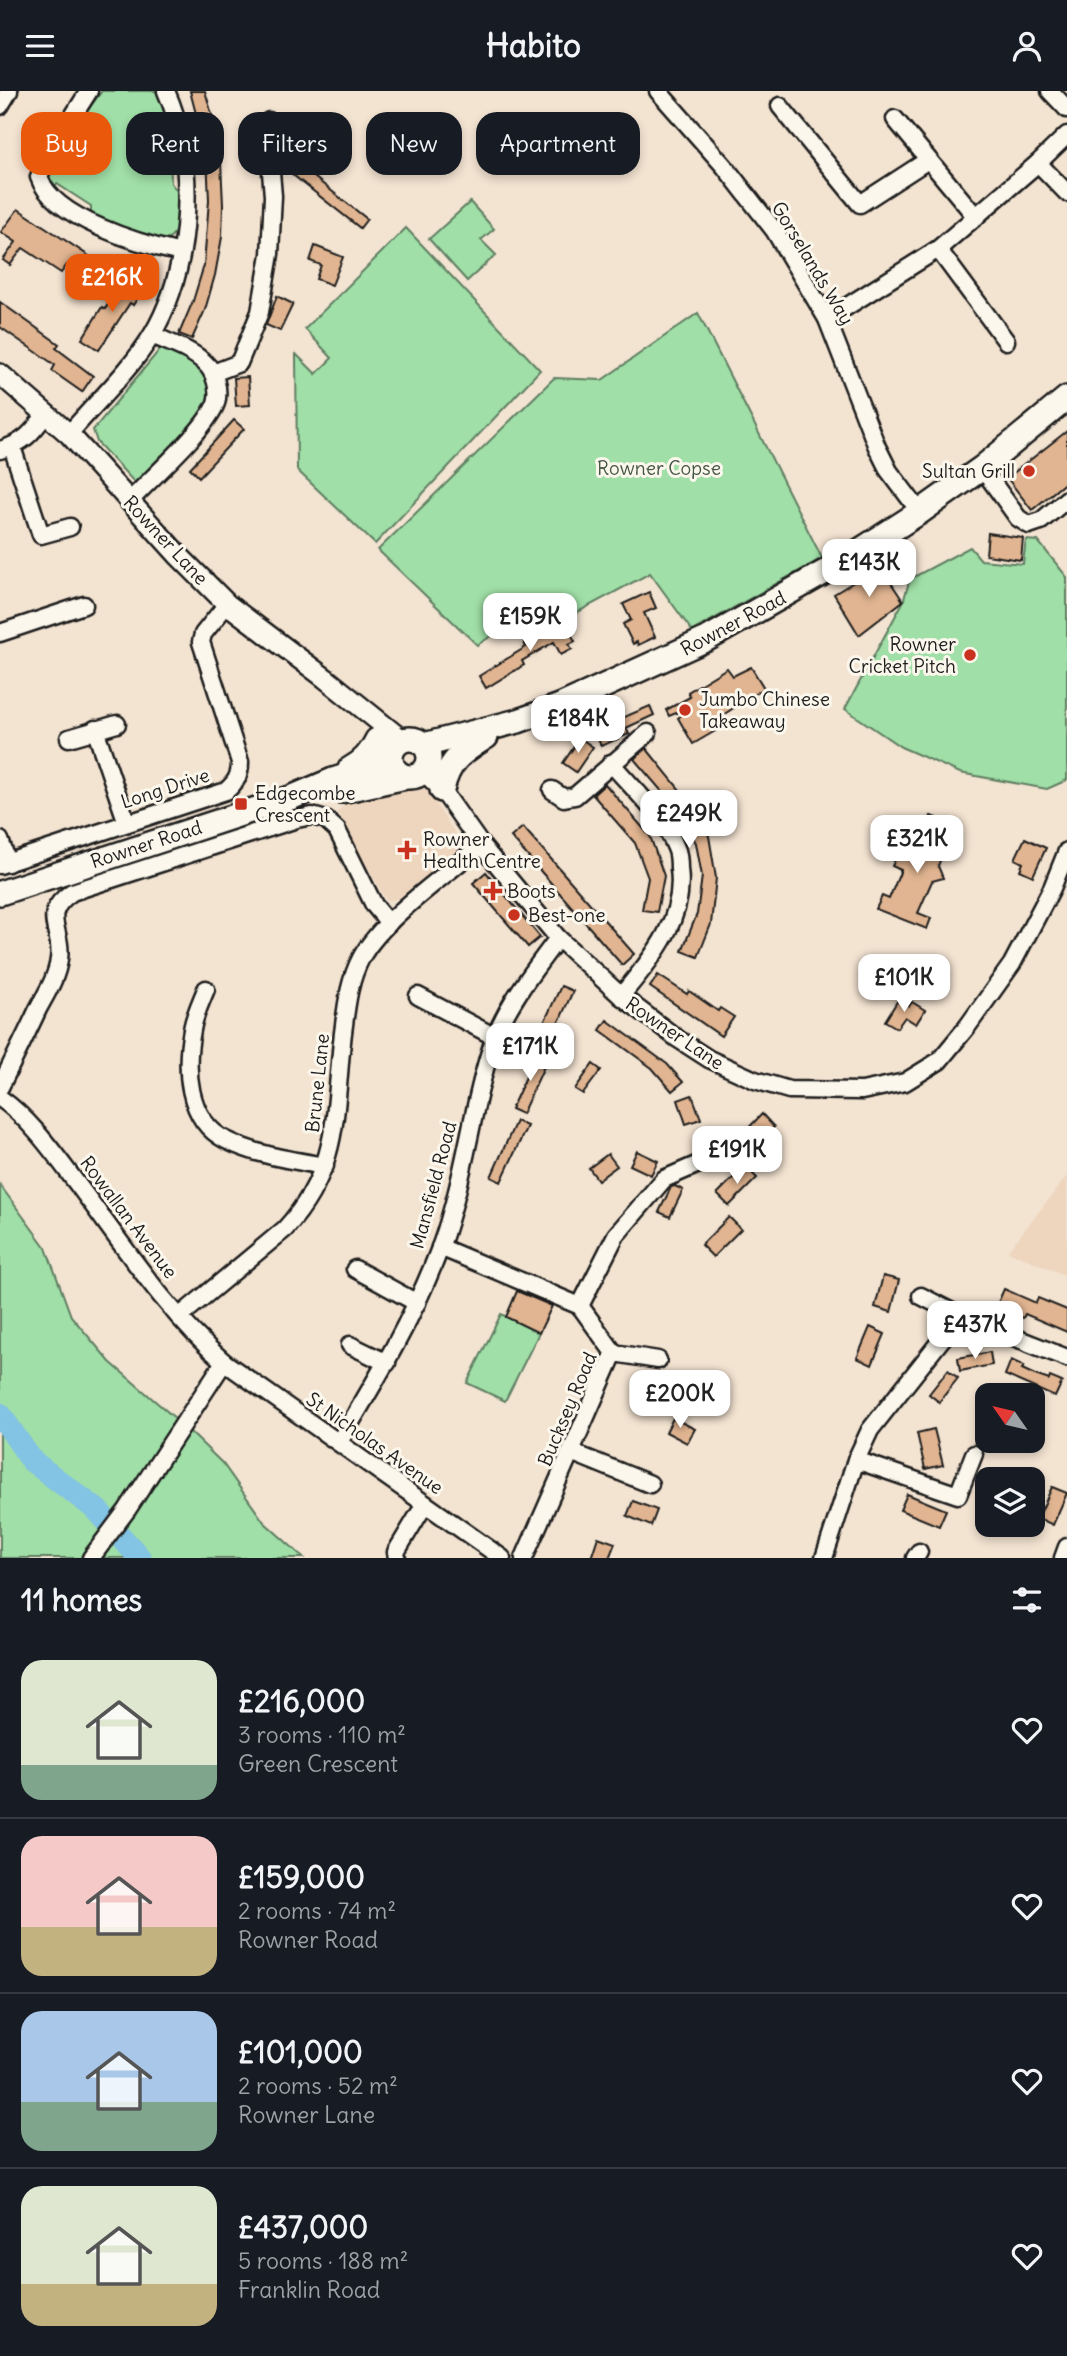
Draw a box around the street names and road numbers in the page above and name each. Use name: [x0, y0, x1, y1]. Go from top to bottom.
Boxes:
street label: Gorselands Way: [767, 197, 859, 329]
street label: Rowner Lane: [119, 490, 213, 590]
street label: Rowner Road: [676, 585, 790, 661]
street label: Long Drive: [118, 762, 212, 814]
street label: Rowner Road: [87, 815, 205, 873]
street label: Rowner Lane: [621, 991, 729, 1075]
street label: Brune Lane: [300, 1032, 334, 1134]
street label: Mansfield Road: [404, 1119, 462, 1251]
street label: Rowallan Avenue: [75, 1151, 183, 1283]
street label: Bucksey Road: [532, 1348, 602, 1470]
street label: St Nicholas Avenue: [302, 1387, 448, 1499]

